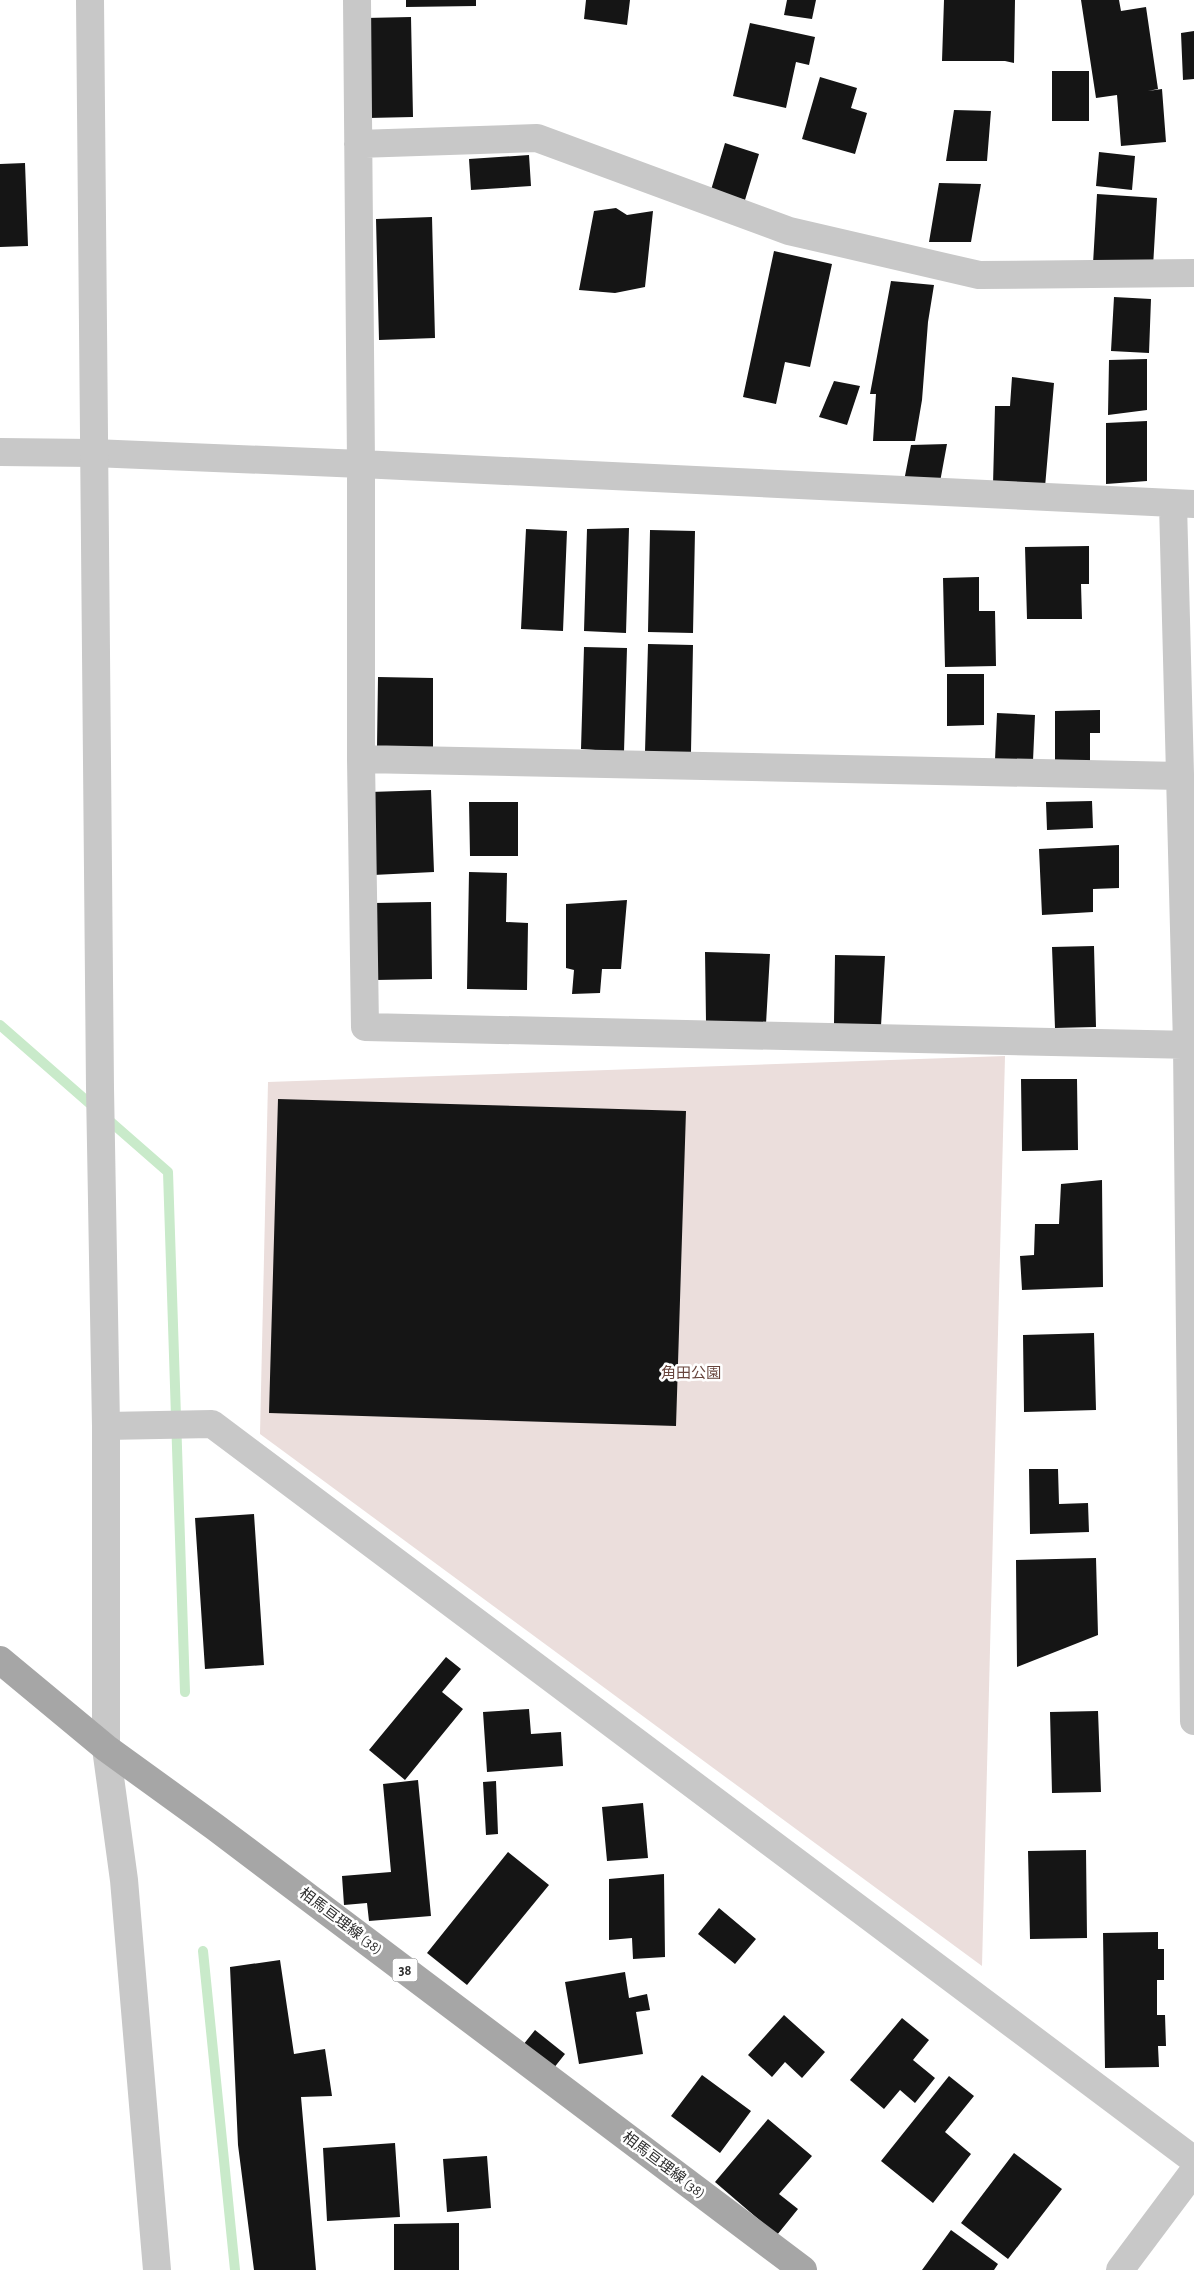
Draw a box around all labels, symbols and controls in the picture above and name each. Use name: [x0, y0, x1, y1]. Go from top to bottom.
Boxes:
park label: 角田公園: [661, 1365, 721, 1381]
street label: 相馬亘理線 (38): [296, 1885, 386, 1957]
road number: 38: [392, 1958, 418, 1982]
street label: 相馬亘理線 (38): [619, 2129, 709, 2201]

